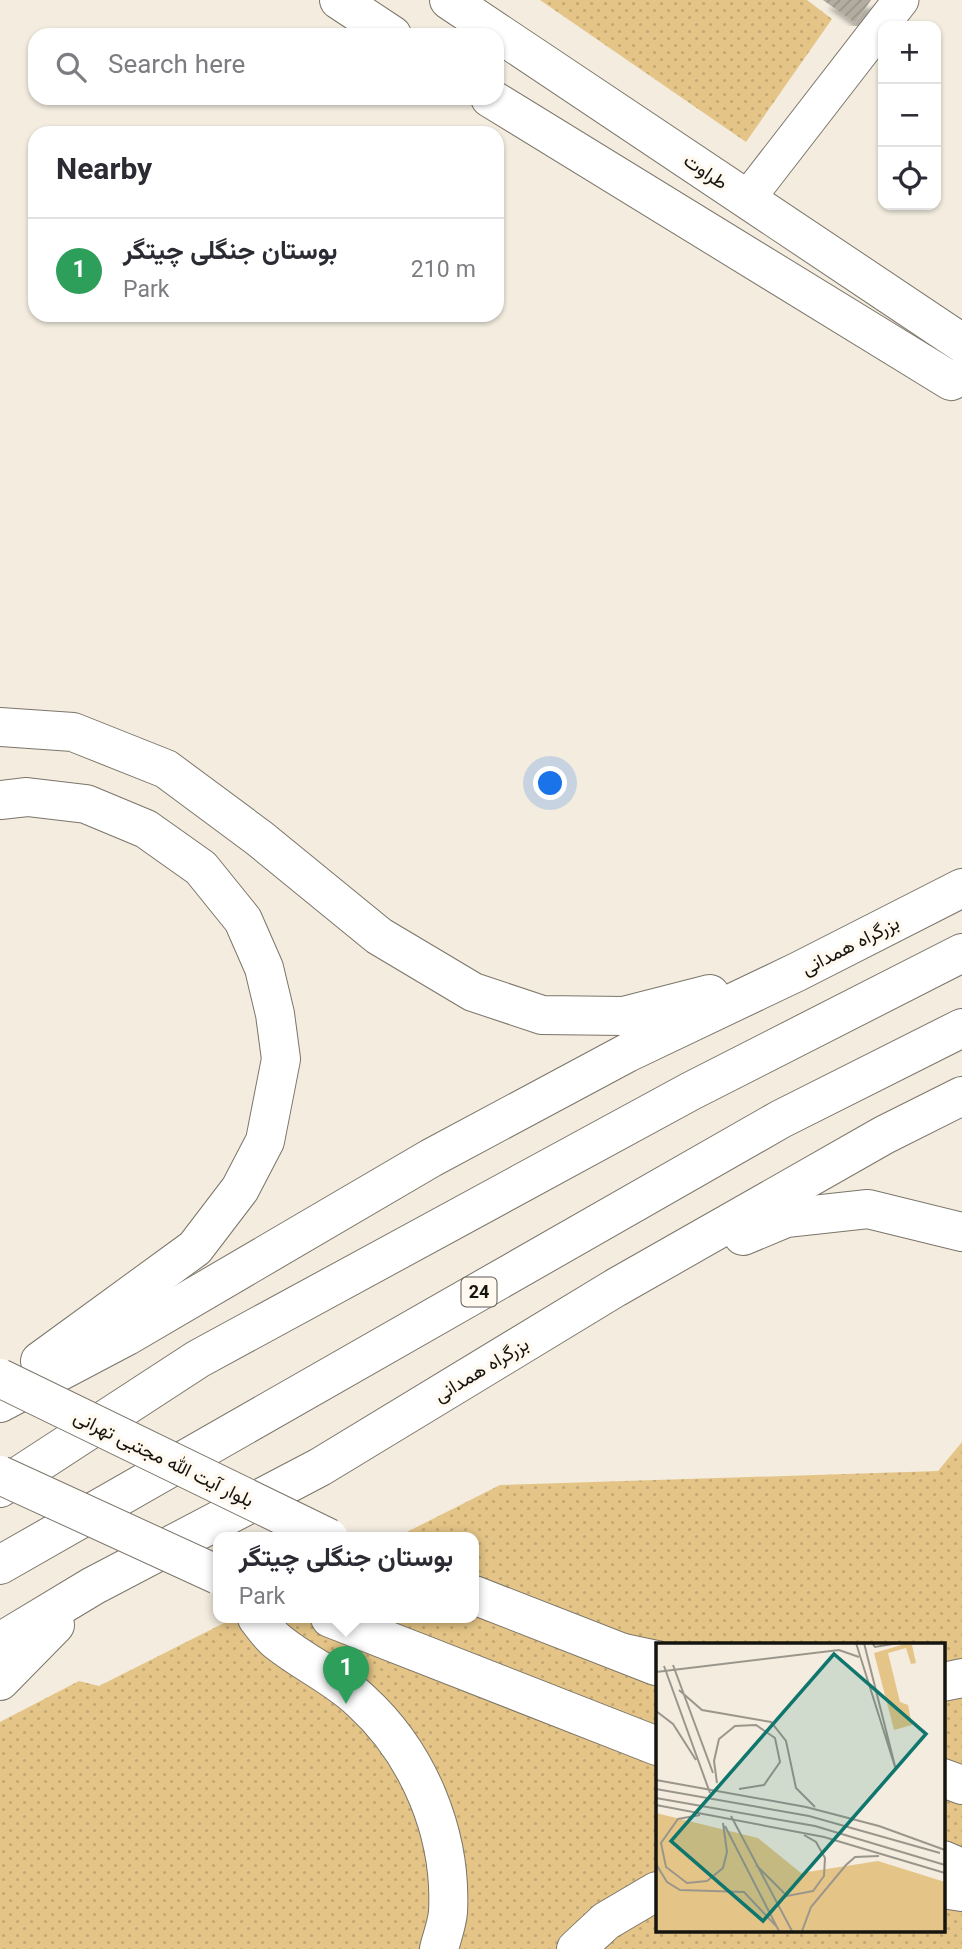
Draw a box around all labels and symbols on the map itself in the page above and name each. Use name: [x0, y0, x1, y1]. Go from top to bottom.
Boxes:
street label: طراوت: [677, 148, 733, 198]
your location: [533, 766, 567, 800]
street label: بزرگراه همدانی: [797, 910, 905, 984]
road number: 24: [462, 1278, 496, 1307]
street label: بزرگراه همدانی: [429, 1331, 535, 1411]
street label: بلوار آیت الله مجتبی تهرانی: [68, 1404, 258, 1517]
inset map: [656, 1643, 944, 1932]
pin: 1: [323, 1646, 369, 1704]

